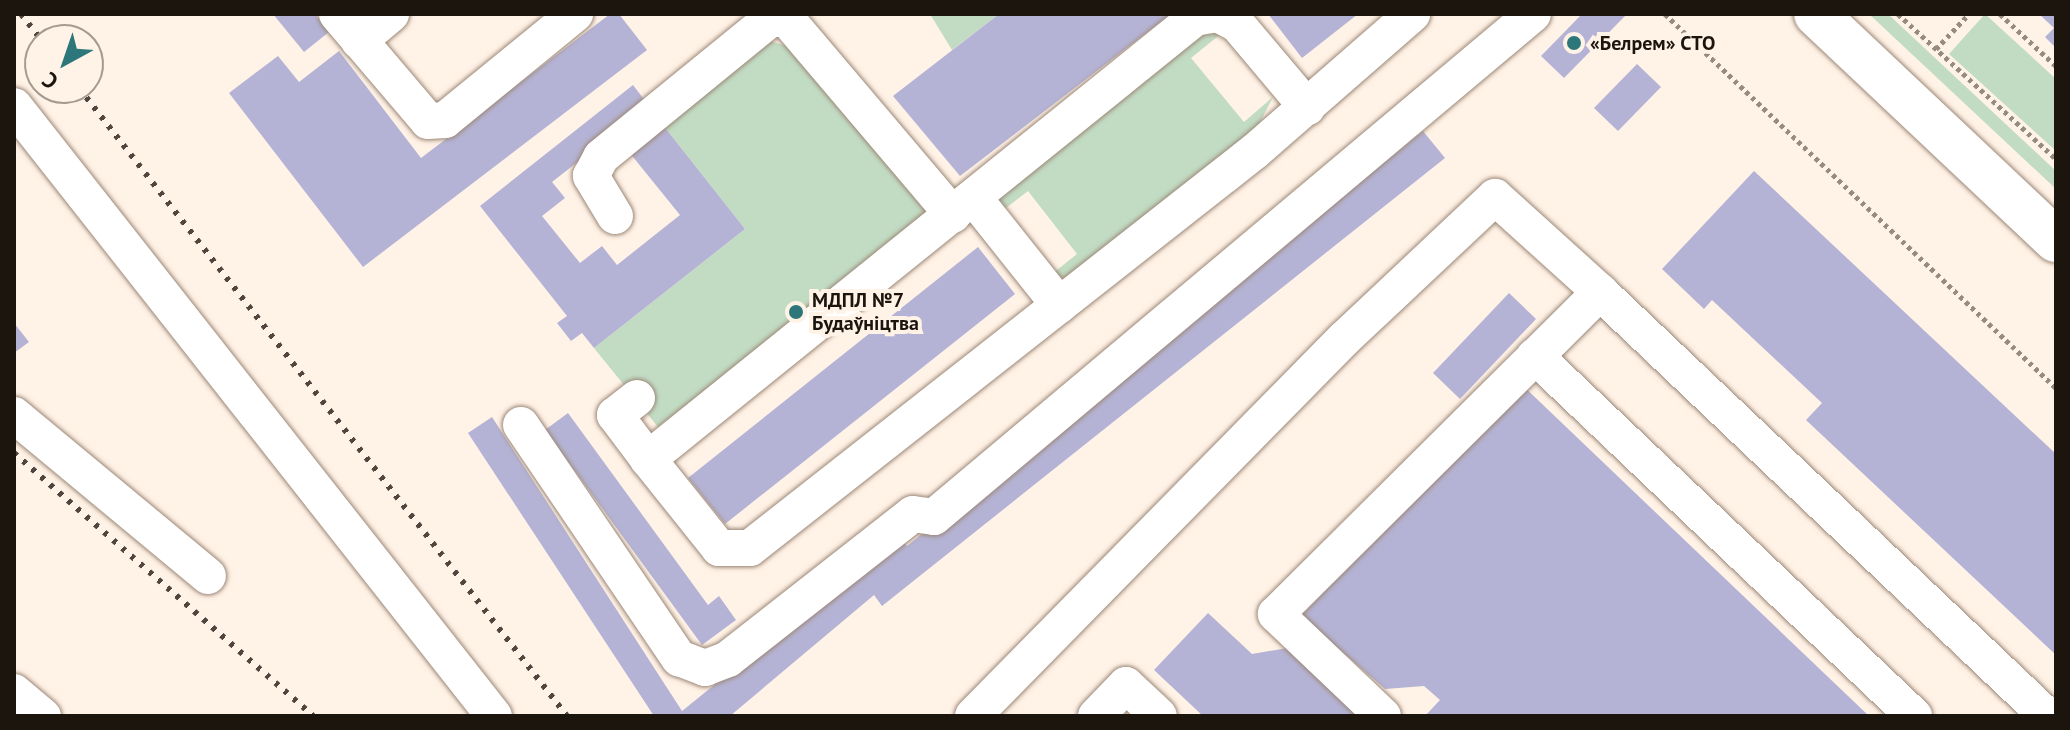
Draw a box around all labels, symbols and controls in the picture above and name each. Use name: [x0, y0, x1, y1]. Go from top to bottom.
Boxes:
north arrow: [24, 24, 104, 104]
place label: «Белрем» СТО: [1590, 31, 1716, 55]
marker: «Белрем» СТО: [1565, 34, 1583, 52]
text: С: [36, 66, 64, 96]
place label: МДПЛ №7 Будаўніцтва: [812, 288, 919, 335]
marker: МДПЛ №7 Будаўніцтва: [787, 303, 805, 321]

